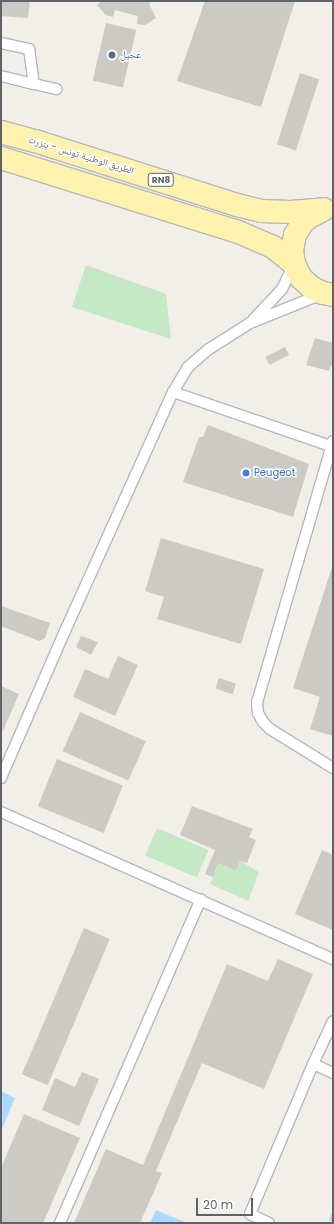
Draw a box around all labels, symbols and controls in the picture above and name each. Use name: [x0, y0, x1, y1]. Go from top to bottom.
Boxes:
place label: عجيل: [120, 49, 141, 61]
marker: عجيل: [107, 50, 117, 60]
street label: الطريق الوطنية تونس - بنزرت: [27, 133, 135, 177]
road number: RN8: [147, 173, 175, 187]
place label: Peugeot: [254, 467, 295, 479]
marker: Peugeot: [241, 468, 251, 478]
scale bar: [198, 1190, 255, 1216]
text: 20 m: [203, 1196, 233, 1213]

